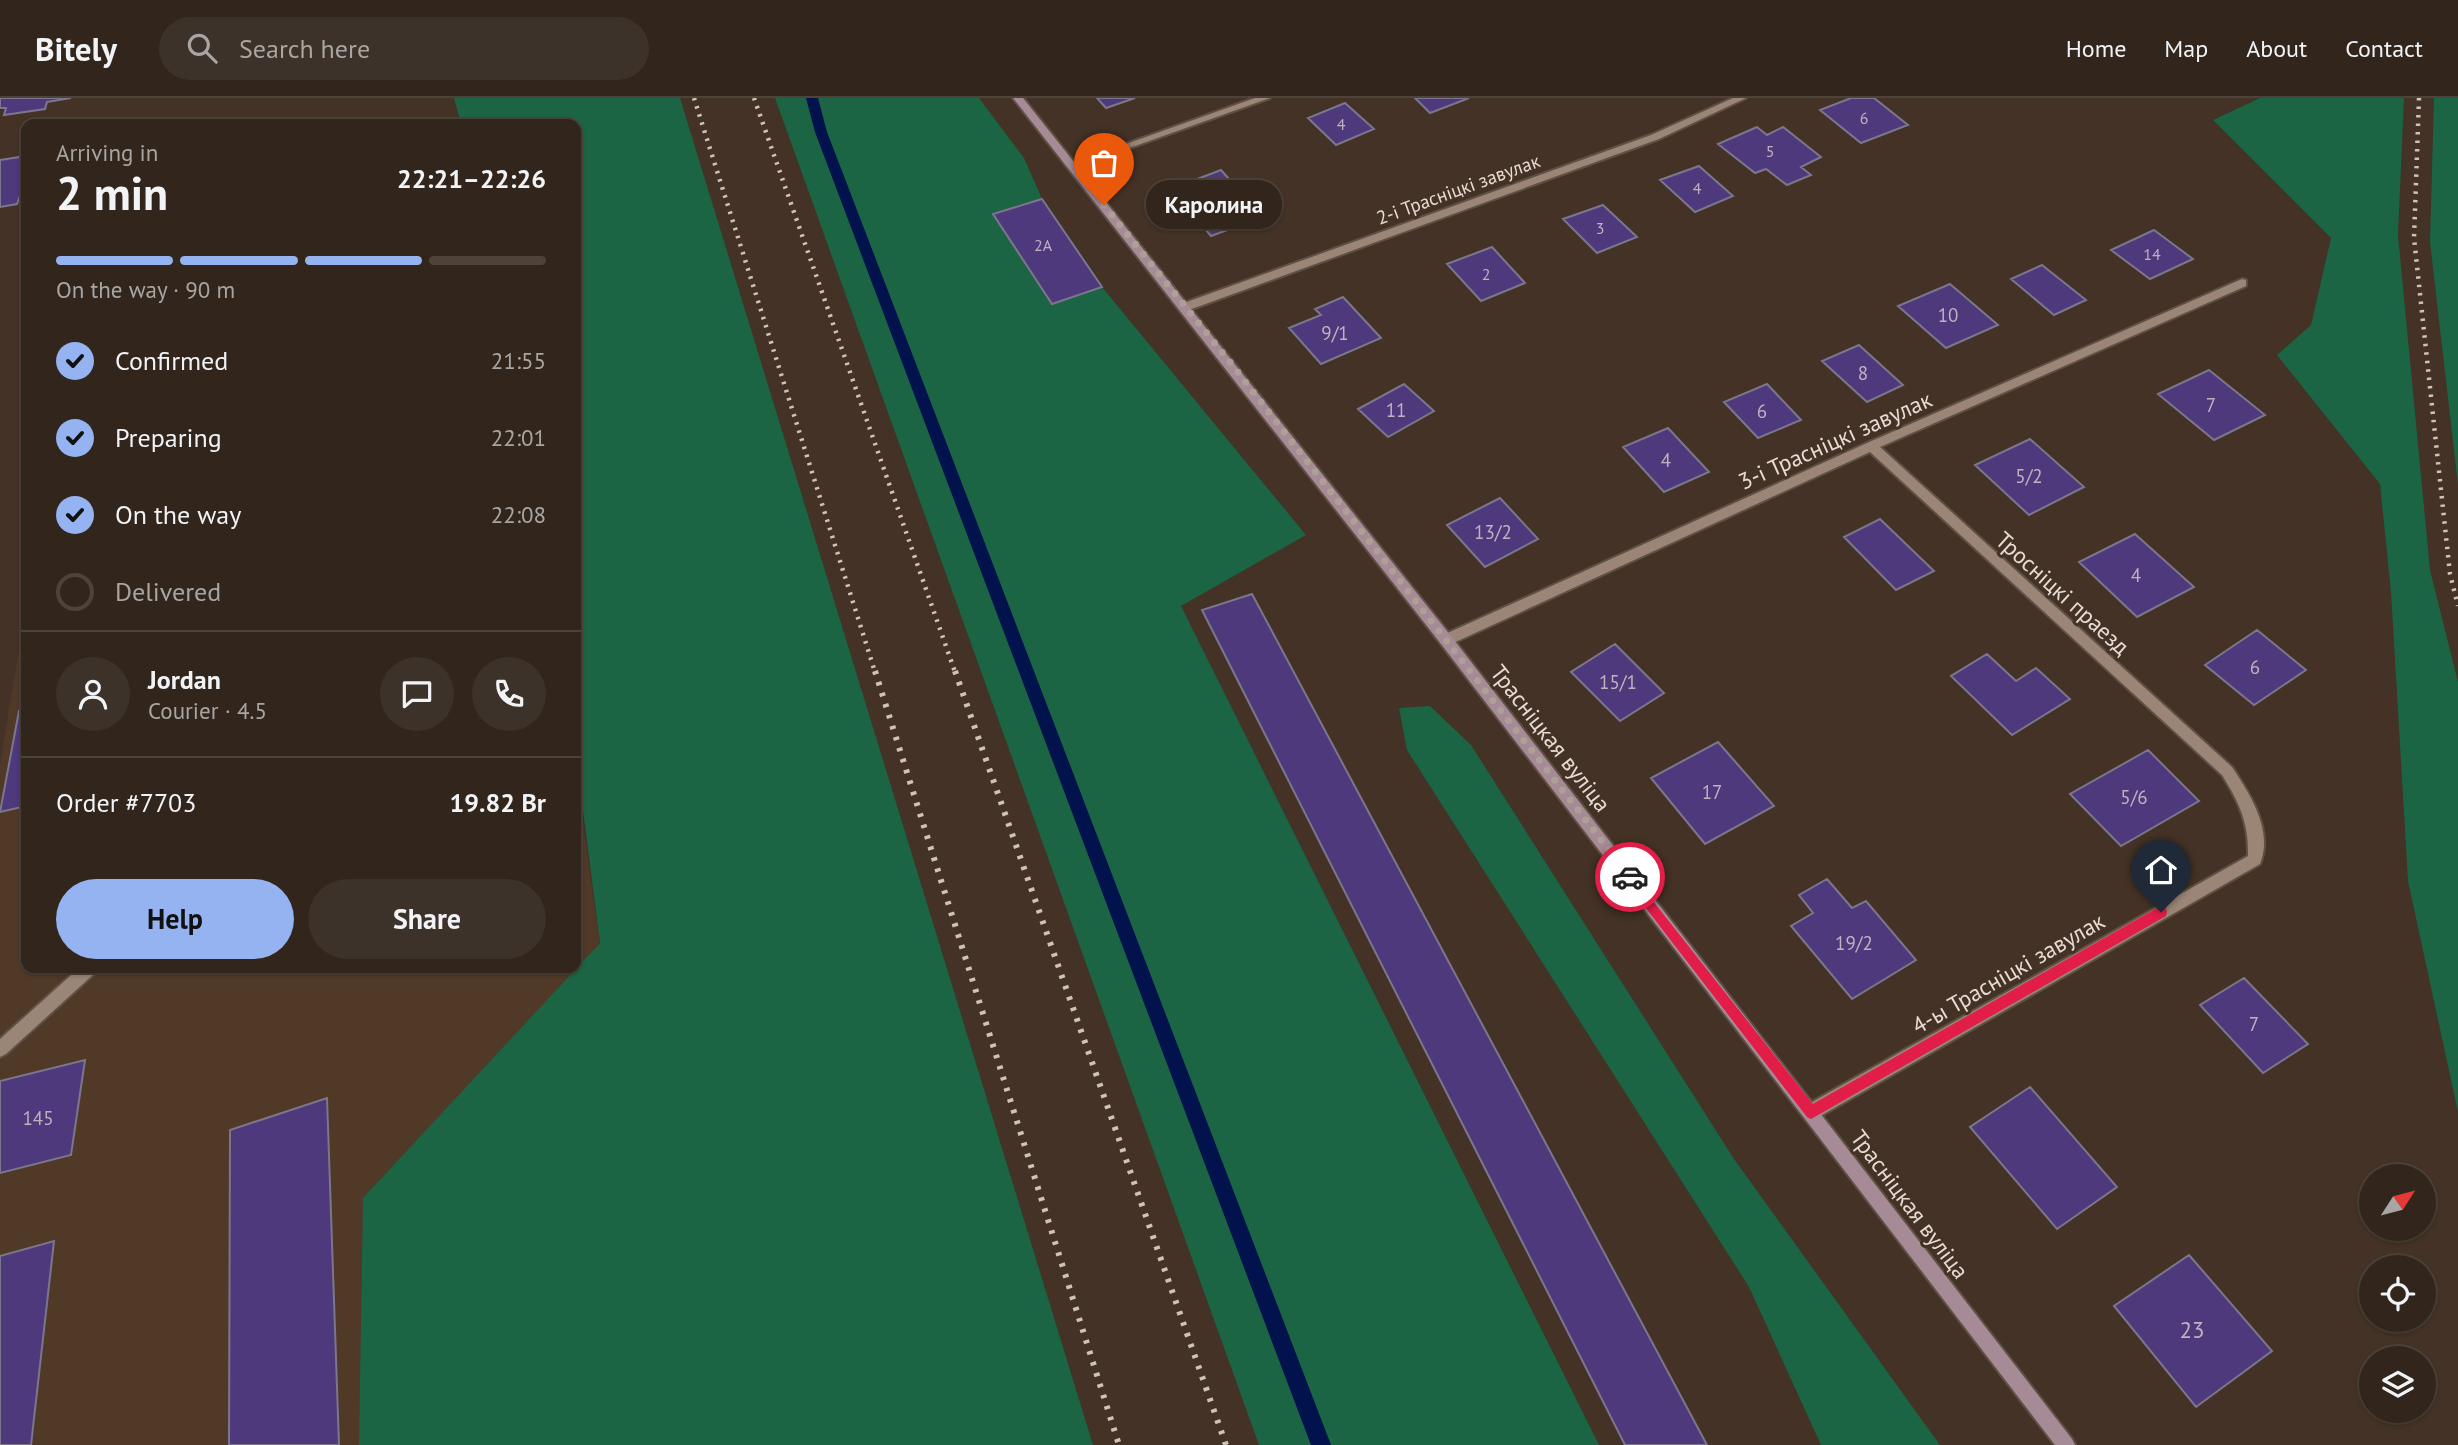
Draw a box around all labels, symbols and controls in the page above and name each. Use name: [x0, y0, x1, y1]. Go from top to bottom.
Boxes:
search box: [159, 17, 649, 80]
text: Bitely: [35, 27, 117, 70]
icon: search: [183, 29, 221, 67]
text: Search here: [239, 32, 370, 65]
text: Home: [2066, 33, 2126, 64]
text: Map: [2164, 33, 2208, 64]
text: About: [2246, 33, 2307, 64]
text: Contact: [2345, 33, 2423, 64]
house number: 6: [1860, 108, 1868, 128]
house number: 4: [1337, 114, 1346, 134]
pin: [1074, 133, 1134, 205]
text: Arriving in: [56, 138, 158, 167]
house number: 5: [1766, 141, 1774, 161]
icon: bag: [1085, 144, 1123, 182]
street label: 2-і Трасніцкі завулак: [1373, 148, 1543, 230]
text: 22:21–22:26: [397, 162, 546, 195]
text: 2 min: [56, 163, 168, 223]
house number: 4: [1693, 178, 1702, 198]
callout: Каролина: [1146, 180, 1282, 230]
text: Каролина: [1165, 190, 1263, 219]
house number: 3: [1596, 218, 1604, 238]
house number: 2А: [1034, 235, 1053, 255]
house number: 14: [2143, 244, 2161, 264]
house number: 2: [1482, 264, 1490, 284]
text: On the way · 90 m: [56, 275, 235, 304]
house number: 10: [1938, 303, 1958, 327]
house number: 9/1: [1321, 321, 1349, 345]
icon: check: [56, 342, 94, 380]
text: Confirmed: [115, 344, 228, 377]
text: 21:55: [491, 346, 546, 375]
house number: 8: [1858, 361, 1868, 385]
street label: 3-і Трасніцкі завулак: [1734, 384, 1936, 496]
house number: 7: [2206, 393, 2216, 417]
house number: 11: [1386, 398, 1406, 422]
house number: 6: [1757, 399, 1767, 423]
icon: check: [56, 419, 94, 457]
text: Preparing: [115, 421, 222, 454]
text: 22:01: [491, 423, 546, 452]
house number: 4: [1661, 448, 1671, 472]
house number: 5/2: [2015, 464, 2043, 488]
icon: check: [56, 496, 94, 534]
text: On the way: [115, 498, 241, 531]
text: 22:08: [491, 500, 546, 529]
house number: 13/2: [1474, 520, 1512, 544]
street label: Тросніцкі праезд: [1990, 525, 2136, 661]
house number: 4: [2131, 563, 2141, 587]
text: Delivered: [115, 575, 221, 608]
house number: 6: [2250, 655, 2260, 679]
button: person: [56, 657, 130, 731]
button: chat: [380, 657, 454, 731]
button: phone: [472, 657, 546, 731]
street label: Трасніцкая вуліца: [1485, 659, 1617, 817]
text: Jordan: [148, 663, 221, 696]
house number: 15/1: [1599, 670, 1637, 694]
text: Courier · 4.5: [148, 696, 267, 725]
house number: 17: [1702, 780, 1722, 804]
house number: 5/6: [2120, 785, 2148, 809]
text: Order #7703: [56, 786, 196, 819]
text: 19.82 Br: [450, 786, 546, 819]
pin: [2131, 840, 2191, 912]
courier: [1595, 842, 1665, 912]
icon: home: [2142, 851, 2180, 889]
icon: car: [1611, 858, 1649, 896]
button: Help: [56, 879, 294, 959]
button: Share: [308, 879, 546, 959]
street label: 4-ы Трасніцкі завулак: [1906, 906, 2110, 1040]
house number: 19/2: [1835, 931, 1873, 955]
house number: 7: [2249, 1012, 2259, 1036]
house number: 145: [22, 1106, 54, 1130]
street label: Трасніцкая вуліца: [1845, 1124, 1975, 1284]
north arrow: [2359, 1164, 2436, 1241]
map controls: [2359, 1164, 2436, 1423]
button: locate: [2359, 1255, 2436, 1332]
house number: 23: [2179, 1315, 2205, 1344]
button: layers: [2359, 1346, 2436, 1423]

